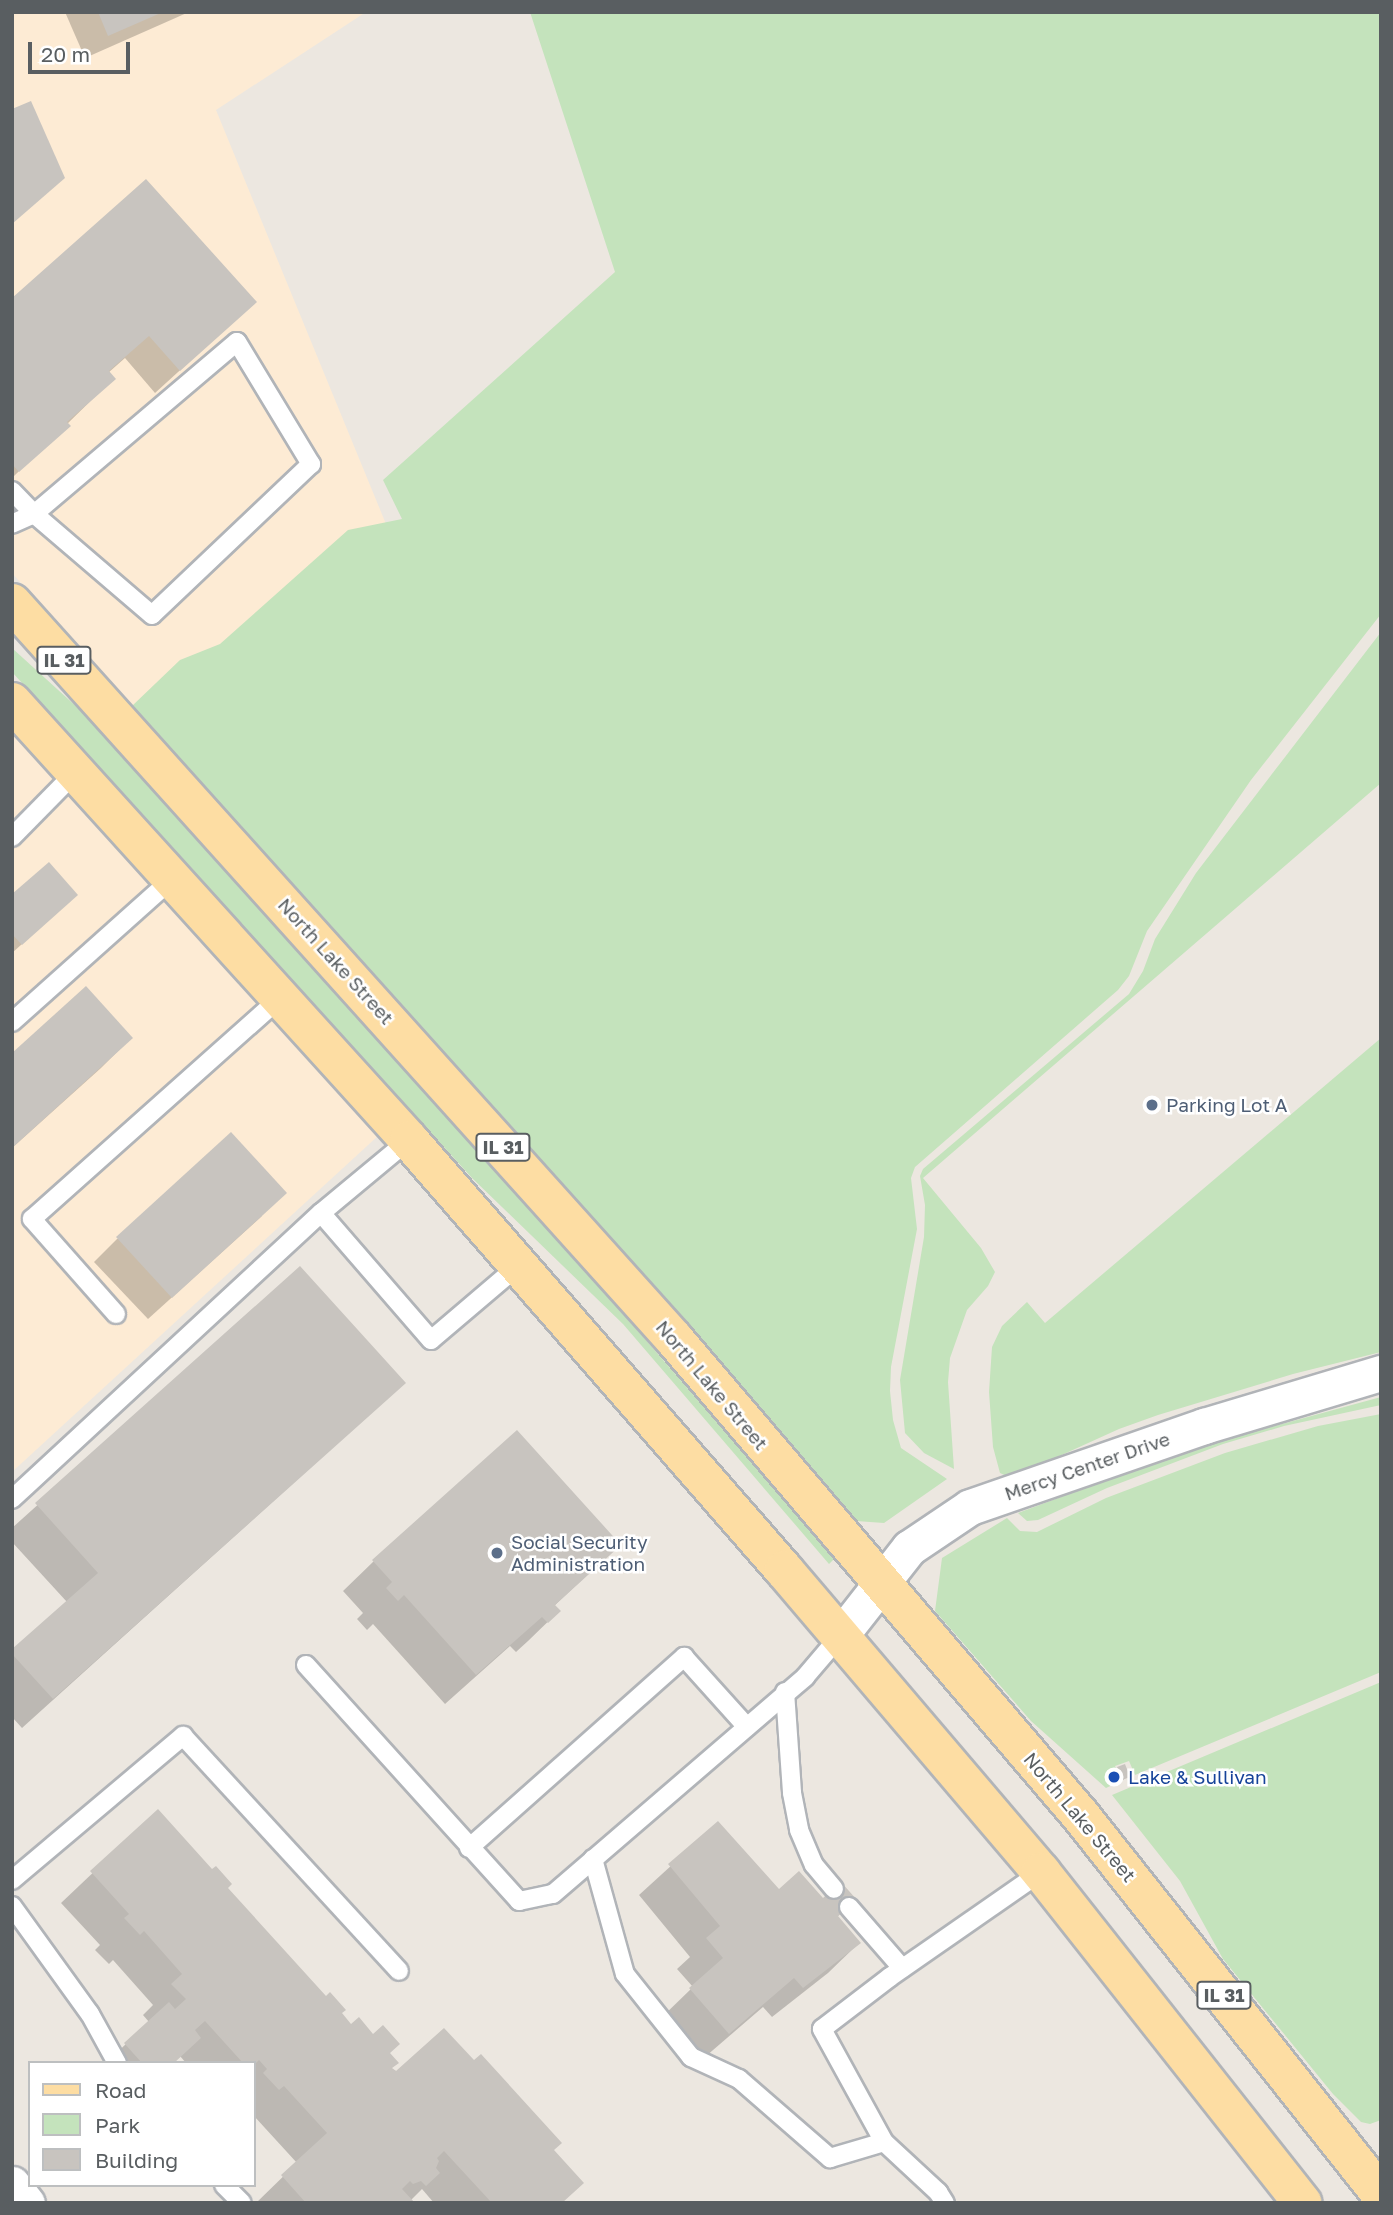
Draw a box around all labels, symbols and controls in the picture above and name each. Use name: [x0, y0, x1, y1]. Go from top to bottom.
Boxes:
scale bar: [32, 28, 133, 72]
text: 20 m: [41, 41, 90, 67]
road number: IL 31: [36, 646, 92, 674]
street label: North Lake Street: [273, 893, 399, 1029]
place label: Parking Lot A: [1166, 1094, 1287, 1116]
marker: Parking Lot A: [1144, 1097, 1160, 1113]
road number: IL 31: [475, 1132, 531, 1162]
street label: North Lake Street: [651, 1316, 773, 1454]
street label: Mercy Center Drive: [1001, 1427, 1173, 1505]
place label: Social Security Administration: [511, 1531, 648, 1575]
marker: Social Security Administration: [489, 1545, 505, 1561]
street label: North Lake Street: [1019, 1748, 1141, 1886]
place label: Lake & Sullivan: [1128, 1766, 1267, 1788]
marker: Lake & Sullivan: [1106, 1769, 1122, 1785]
road number: IL 31: [1196, 1980, 1252, 2010]
legend: [28, 2061, 256, 2187]
text: Road: [95, 2077, 146, 2103]
text: Park: [95, 2112, 140, 2138]
text: Building: [95, 2147, 178, 2173]

